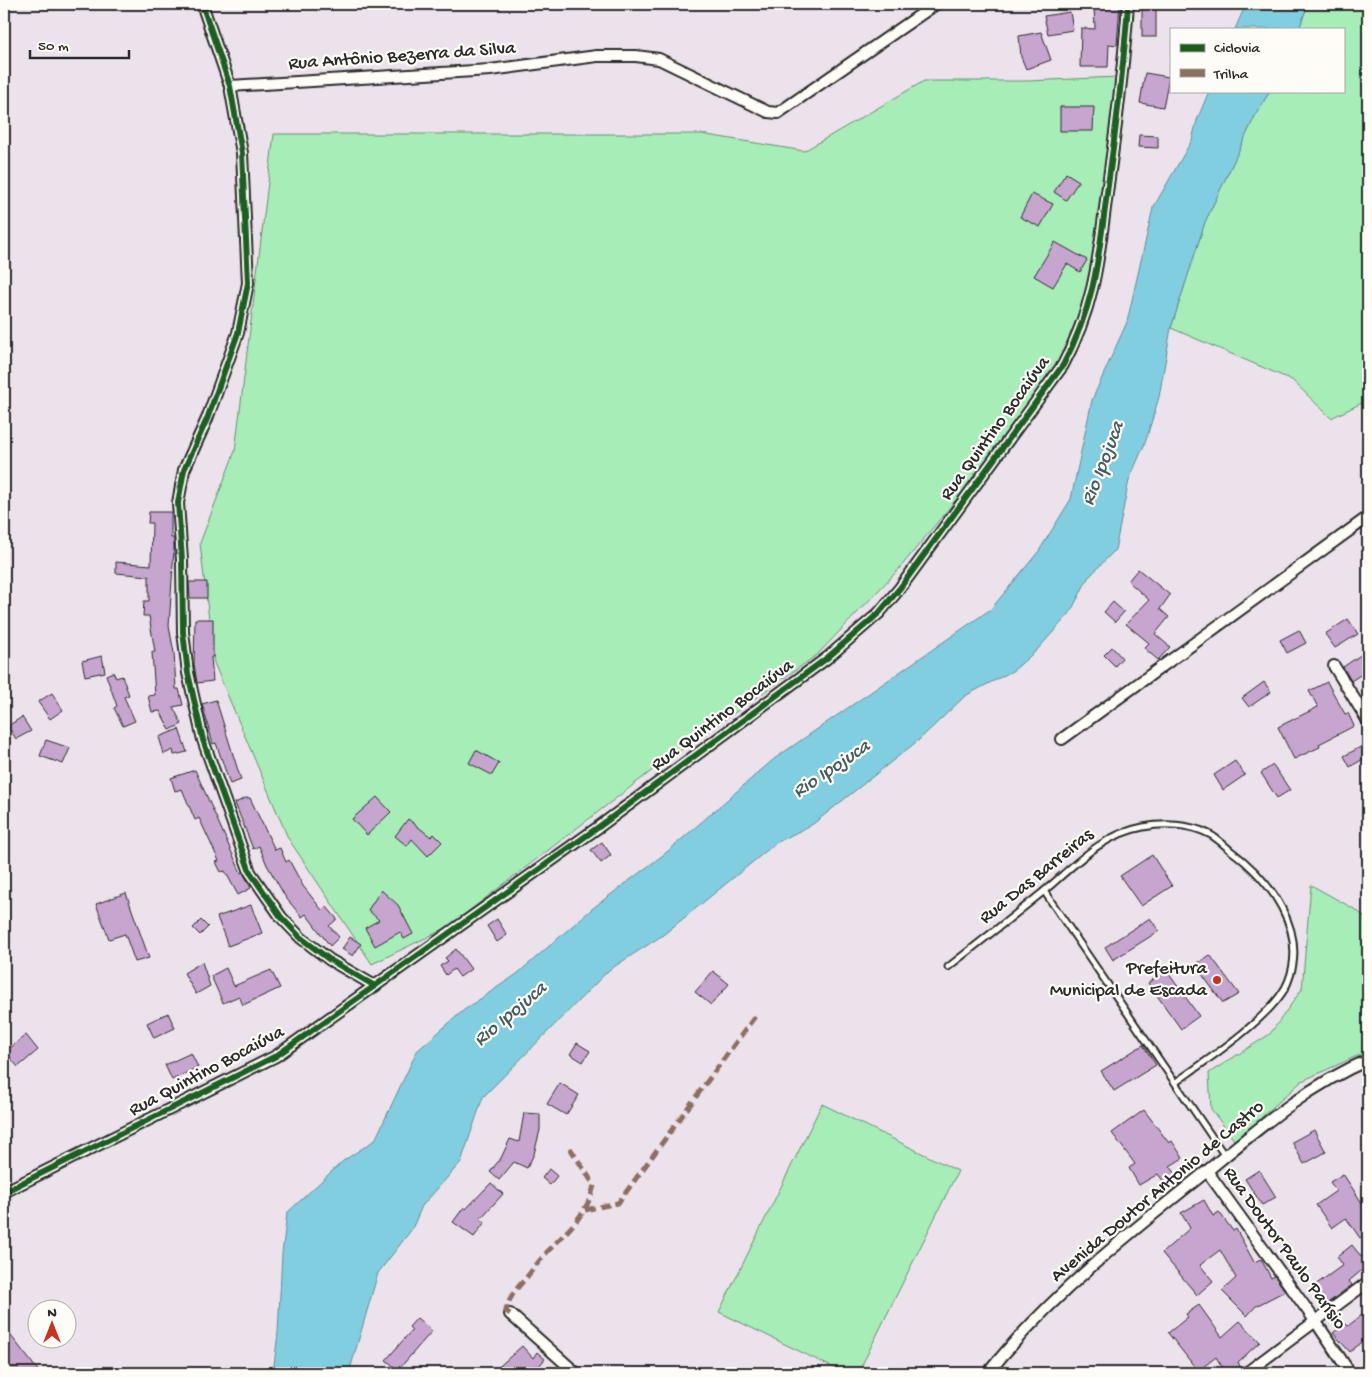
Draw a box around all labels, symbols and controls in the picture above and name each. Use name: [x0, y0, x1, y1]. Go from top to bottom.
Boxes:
scale bar: [30, 28, 129, 60]
legend: [1170, 28, 1344, 92]
street label: Rua Antônio Bezerra da Silva: [288, 37, 518, 76]
text: 50 m: [38, 38, 69, 56]
text: Ciclovia: [1214, 40, 1260, 58]
text: Trilha: [1213, 66, 1249, 84]
street label: Rua Quintino Bocaiúva: [936, 351, 1057, 506]
water label: Rio Ipojuca: [1077, 417, 1131, 509]
street label: Rua Quintino Bocaiúva: [647, 654, 800, 777]
water label: Rio Ipojuca: [789, 735, 877, 804]
street label: Rua Das Barreiras: [975, 823, 1100, 930]
place label: Prefeitura Municipal de Escada: [1050, 958, 1208, 1003]
marker: Prefeitura Municipal de Escada: [1211, 974, 1223, 986]
water label: Rio Ipojuca: [470, 977, 554, 1052]
street label: Rua Quintino Bocaiúva: [125, 1021, 290, 1123]
street label: Avenida Doutor Antonio de Castro: [1047, 1096, 1270, 1288]
street label: Rua Doutor Paulo Parísio: [1217, 1163, 1351, 1335]
north arrow: [28, 1300, 78, 1350]
text: N: [47, 1305, 57, 1322]

